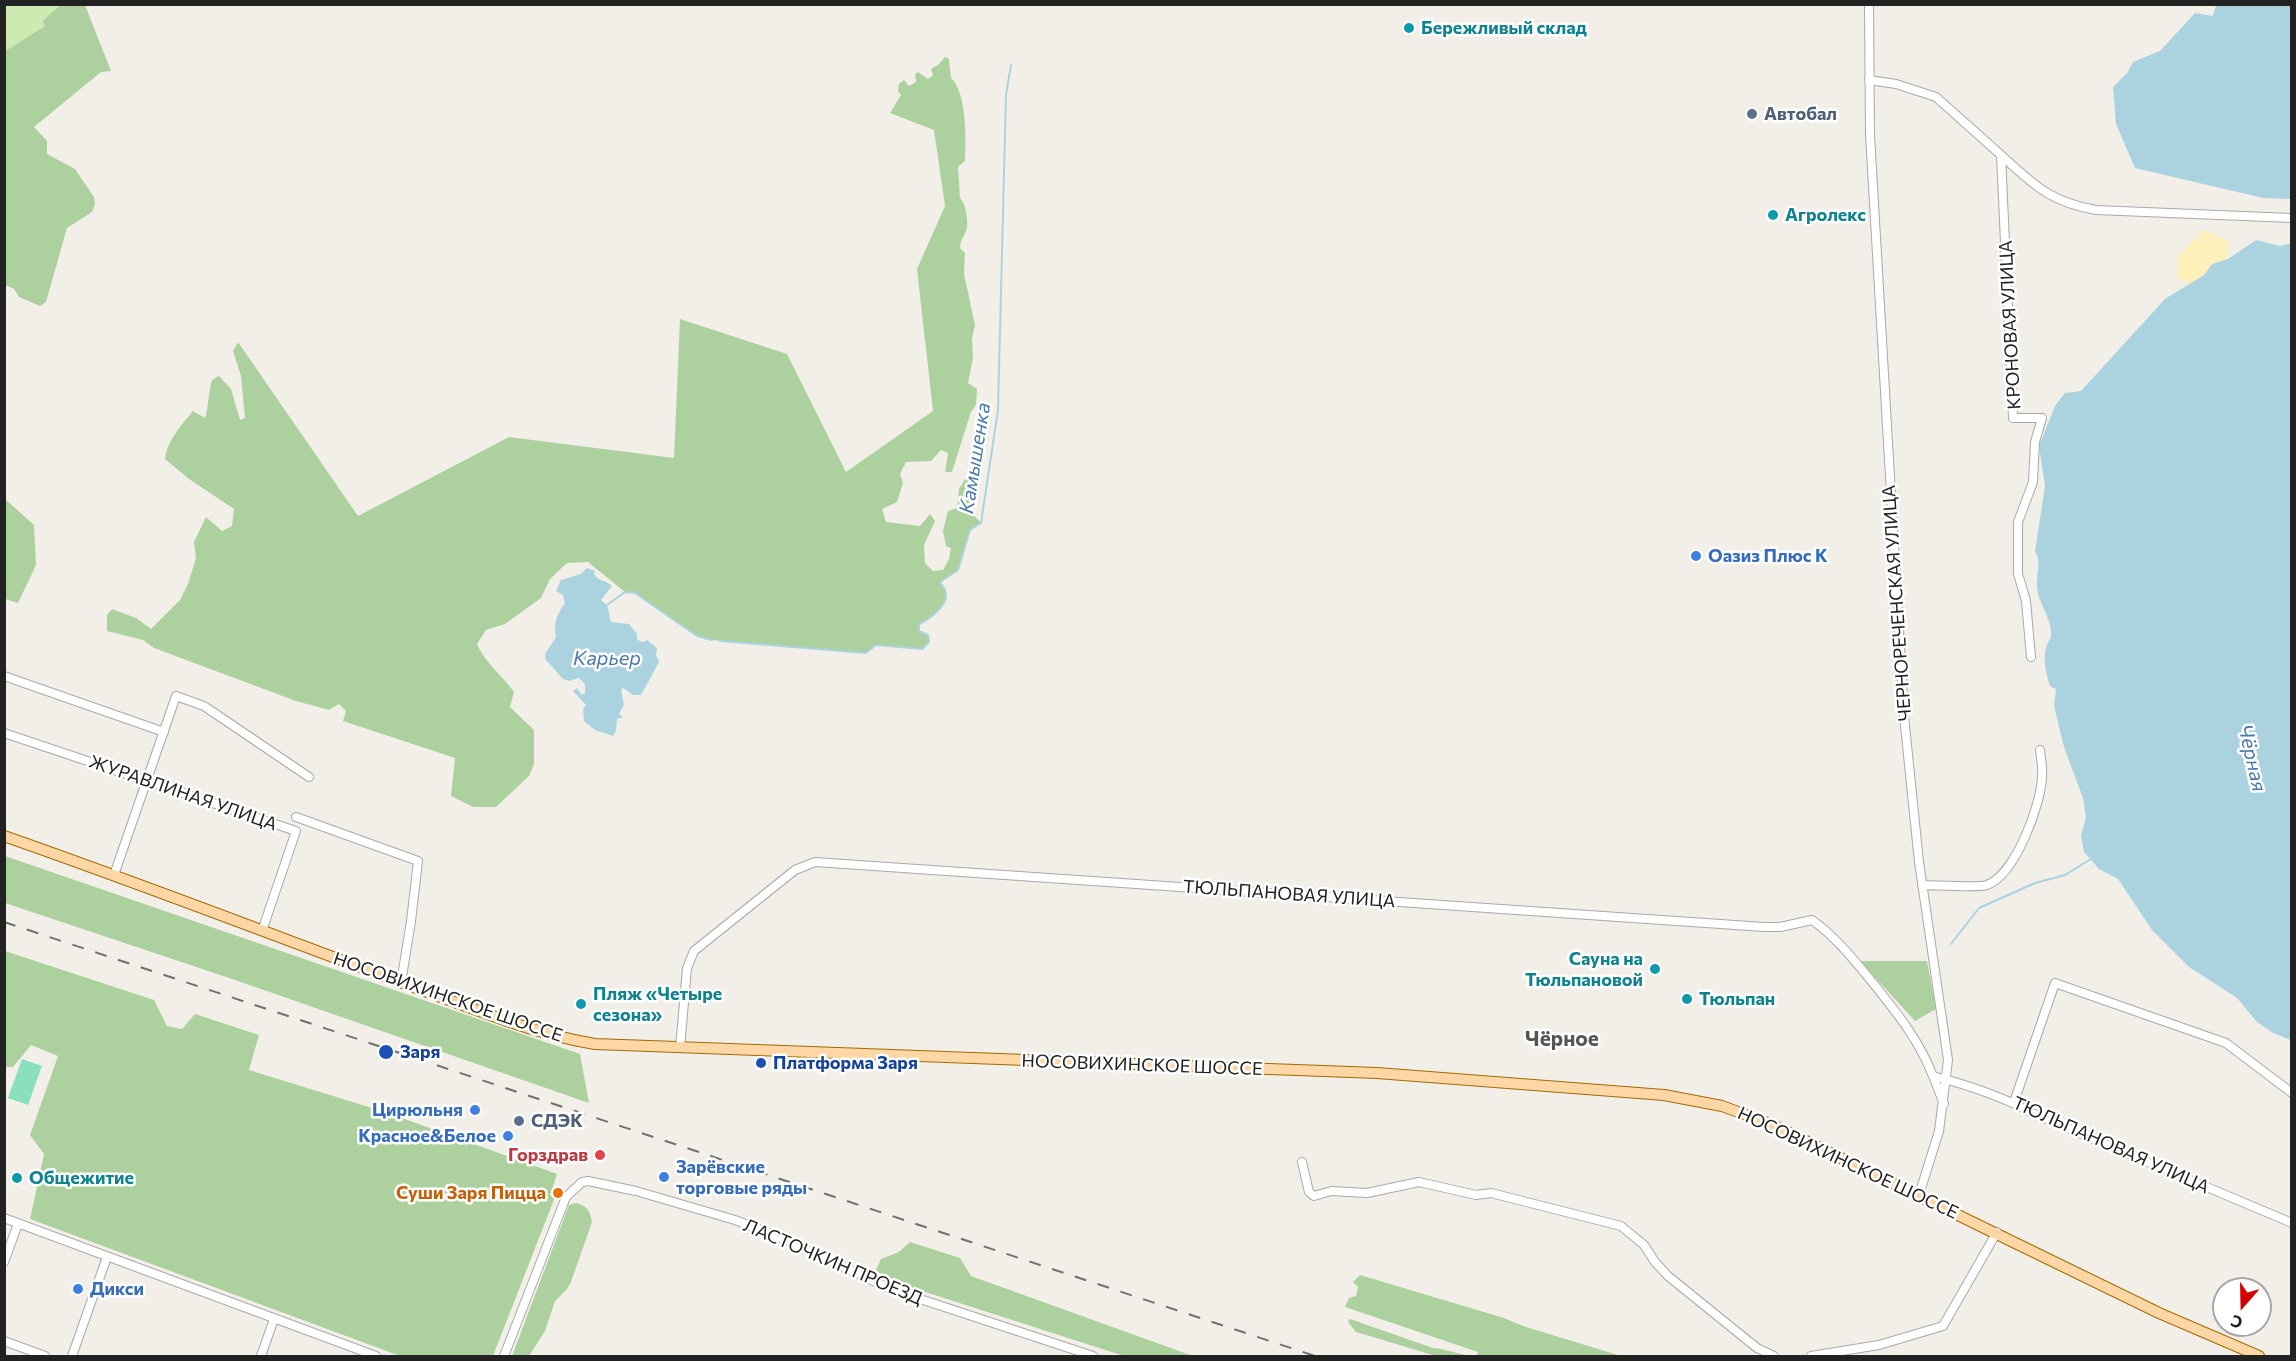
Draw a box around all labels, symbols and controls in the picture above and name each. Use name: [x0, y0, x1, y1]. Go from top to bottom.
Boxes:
place label: Бережливый склад: [1421, 17, 1587, 39]
marker: Бережливый склад: [1402, 21, 1416, 35]
place label: Автобал: [1764, 103, 1837, 125]
marker: Автобал: [1745, 107, 1759, 121]
place label: Агролекс: [1785, 204, 1866, 226]
marker: Агролекс: [1766, 208, 1780, 222]
street label: КРОНОВАЯ УЛИЦА: [1995, 240, 2025, 410]
water label: Камышенка: [954, 401, 996, 515]
street label: ЧЕРНОРЕЧЕНСКАЯ УЛИЦА: [1878, 484, 1916, 722]
place label: Оазиз Плюс К: [1708, 545, 1828, 567]
marker: Оазиз Плюс К: [1689, 549, 1703, 563]
water label: Карьер: [573, 646, 641, 670]
water label: Чёрная: [2233, 722, 2271, 794]
street label: ЖУРАВЛИНАЯ УЛИЦА: [86, 751, 280, 835]
street label: ТЮЛЬПАНОВАЯ УЛИЦА: [1182, 876, 1396, 912]
street label: НОСОВИХИНСКОЕ ШОССЕ: [330, 948, 566, 1046]
place label: Сауна на Тюльпановой: [1525, 948, 1643, 990]
marker: Сауна на Тюльпановой: [1648, 962, 1662, 976]
place label: Пляж «Четыре сезона»: [593, 983, 722, 1026]
place label: Тюльпан: [1699, 988, 1775, 1010]
marker: Тюльпан: [1680, 992, 1694, 1006]
marker: Пляж «Четыре сезона»: [574, 997, 588, 1011]
district label: Чёрное: [1525, 1026, 1599, 1052]
place label: Заря: [400, 1041, 441, 1063]
marker: Заря: [377, 1043, 395, 1061]
street label: НОСОВИХИНСКОЕ ШОССЕ: [1021, 1050, 1263, 1080]
place label: Платформа Заря: [773, 1052, 918, 1074]
marker: Платформа Заря: [754, 1056, 768, 1070]
street label: ТЮЛЬПАНОВАЯ УЛИЦА: [2009, 1092, 2213, 1198]
place label: Цирюльня: [372, 1099, 463, 1121]
street label: НОСОВИХИНСКОЕ ШОССЕ: [1734, 1102, 1962, 1224]
marker: Цирюльня: [468, 1103, 482, 1117]
place label: СДЭК: [531, 1110, 583, 1132]
marker: СДЭК: [512, 1114, 526, 1128]
place label: Красное&Белое: [358, 1125, 496, 1147]
marker: Красное&Белое: [501, 1129, 515, 1143]
place label: Горздрав: [508, 1144, 588, 1166]
marker: Горздрав: [593, 1148, 607, 1162]
place label: Зарёвские торговые ряды: [676, 1156, 807, 1198]
place label: Общежитие: [29, 1167, 134, 1189]
marker: Зарёвские торговые ряды: [657, 1170, 671, 1184]
marker: Общежитие: [10, 1171, 24, 1185]
place label: Суши Заря Пицца: [396, 1182, 546, 1204]
marker: Суши Заря Пицца: [551, 1186, 565, 1200]
street label: ЛАСТОЧКИН ПРОЕЗД: [740, 1214, 926, 1310]
north arrow: [2212, 1277, 2272, 1337]
place label: Дикси: [90, 1278, 144, 1300]
marker: Дикси: [71, 1282, 85, 1296]
text: С: [2228, 1312, 2245, 1333]

